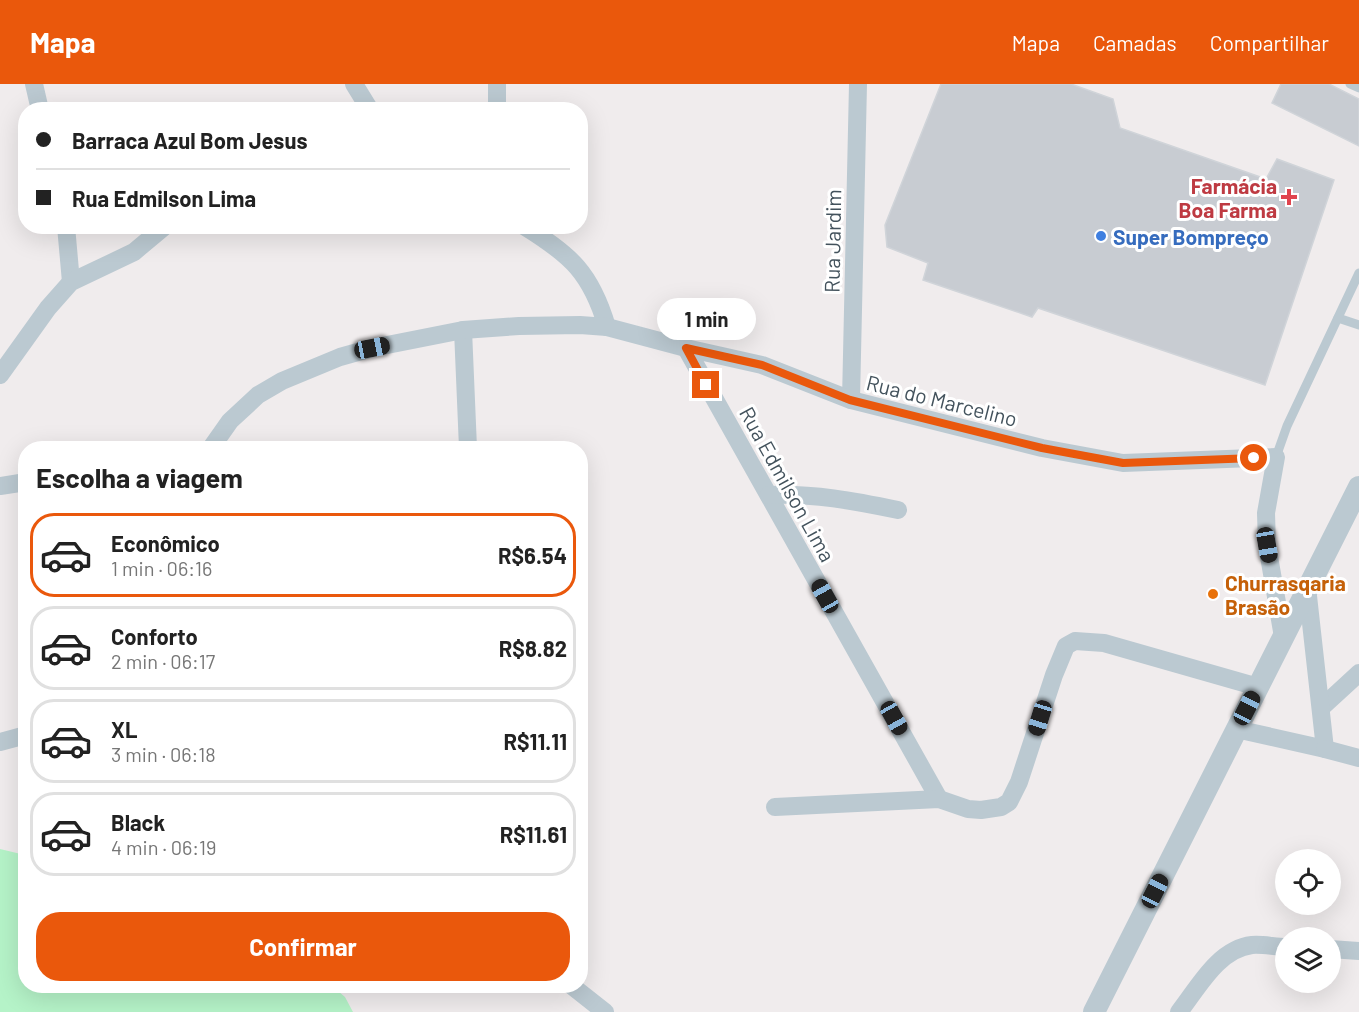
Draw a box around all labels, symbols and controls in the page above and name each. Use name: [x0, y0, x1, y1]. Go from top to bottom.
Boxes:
text: Mapa: [30, 25, 96, 59]
text: Mapa: [1012, 30, 1060, 55]
text: Camadas: [1093, 30, 1177, 55]
text: Compartilhar: [1210, 30, 1329, 55]
text: Barraca Azul Bom Jesus: [72, 127, 307, 153]
place label: Farmácia Boa Farma: [1179, 173, 1277, 222]
text: Rua Edmilson Lima: [72, 185, 256, 211]
street label: Rua Jardim: [819, 189, 845, 293]
marker: Farmácia Boa Farma: [1282, 190, 1296, 204]
place label: Super Bompreço: [1113, 224, 1269, 249]
marker: Super Bompreço: [1094, 229, 1108, 243]
callout: 1 min: [656, 298, 756, 340]
text: 1 min: [685, 307, 728, 331]
car: [353, 336, 391, 360]
street label: Rua do Marcelino: [864, 369, 1020, 431]
route end: [692, 371, 719, 398]
street label: Rua Edmilson Lima: [735, 402, 841, 566]
route start: [1240, 444, 1267, 471]
text: Escolha a viagem: [36, 461, 243, 493]
car: [1255, 526, 1279, 564]
icon: car: [39, 528, 93, 582]
text: Econômico: [111, 530, 220, 556]
text: R$6.54: [498, 542, 567, 568]
text: 1 min · 06:16: [111, 556, 212, 580]
place label: Churrasqaria Brasão: [1225, 570, 1346, 619]
car: [808, 576, 842, 616]
marker: Churrasqaria Brasão: [1206, 587, 1220, 601]
icon: car: [39, 621, 93, 675]
text: Conforto: [111, 623, 198, 649]
text: R$8.82: [499, 635, 567, 661]
text: 2 min · 06:17: [111, 649, 215, 673]
car: [1231, 688, 1263, 728]
car: [877, 698, 911, 738]
car: [1026, 698, 1054, 738]
icon: car: [39, 714, 93, 768]
text: XL: [111, 716, 137, 742]
text: R$11.11: [504, 728, 567, 754]
text: 3 min · 06:18: [111, 742, 216, 766]
icon: car: [39, 807, 93, 861]
text: Black: [111, 809, 165, 835]
text: R$11.61: [500, 821, 567, 847]
text: 4 min · 06:19: [111, 835, 216, 859]
map controls: [1275, 849, 1341, 993]
button: locate: [1275, 849, 1341, 915]
car: [1139, 871, 1171, 911]
button: Confirmar: [36, 912, 570, 981]
button: layers: [1275, 927, 1341, 993]

